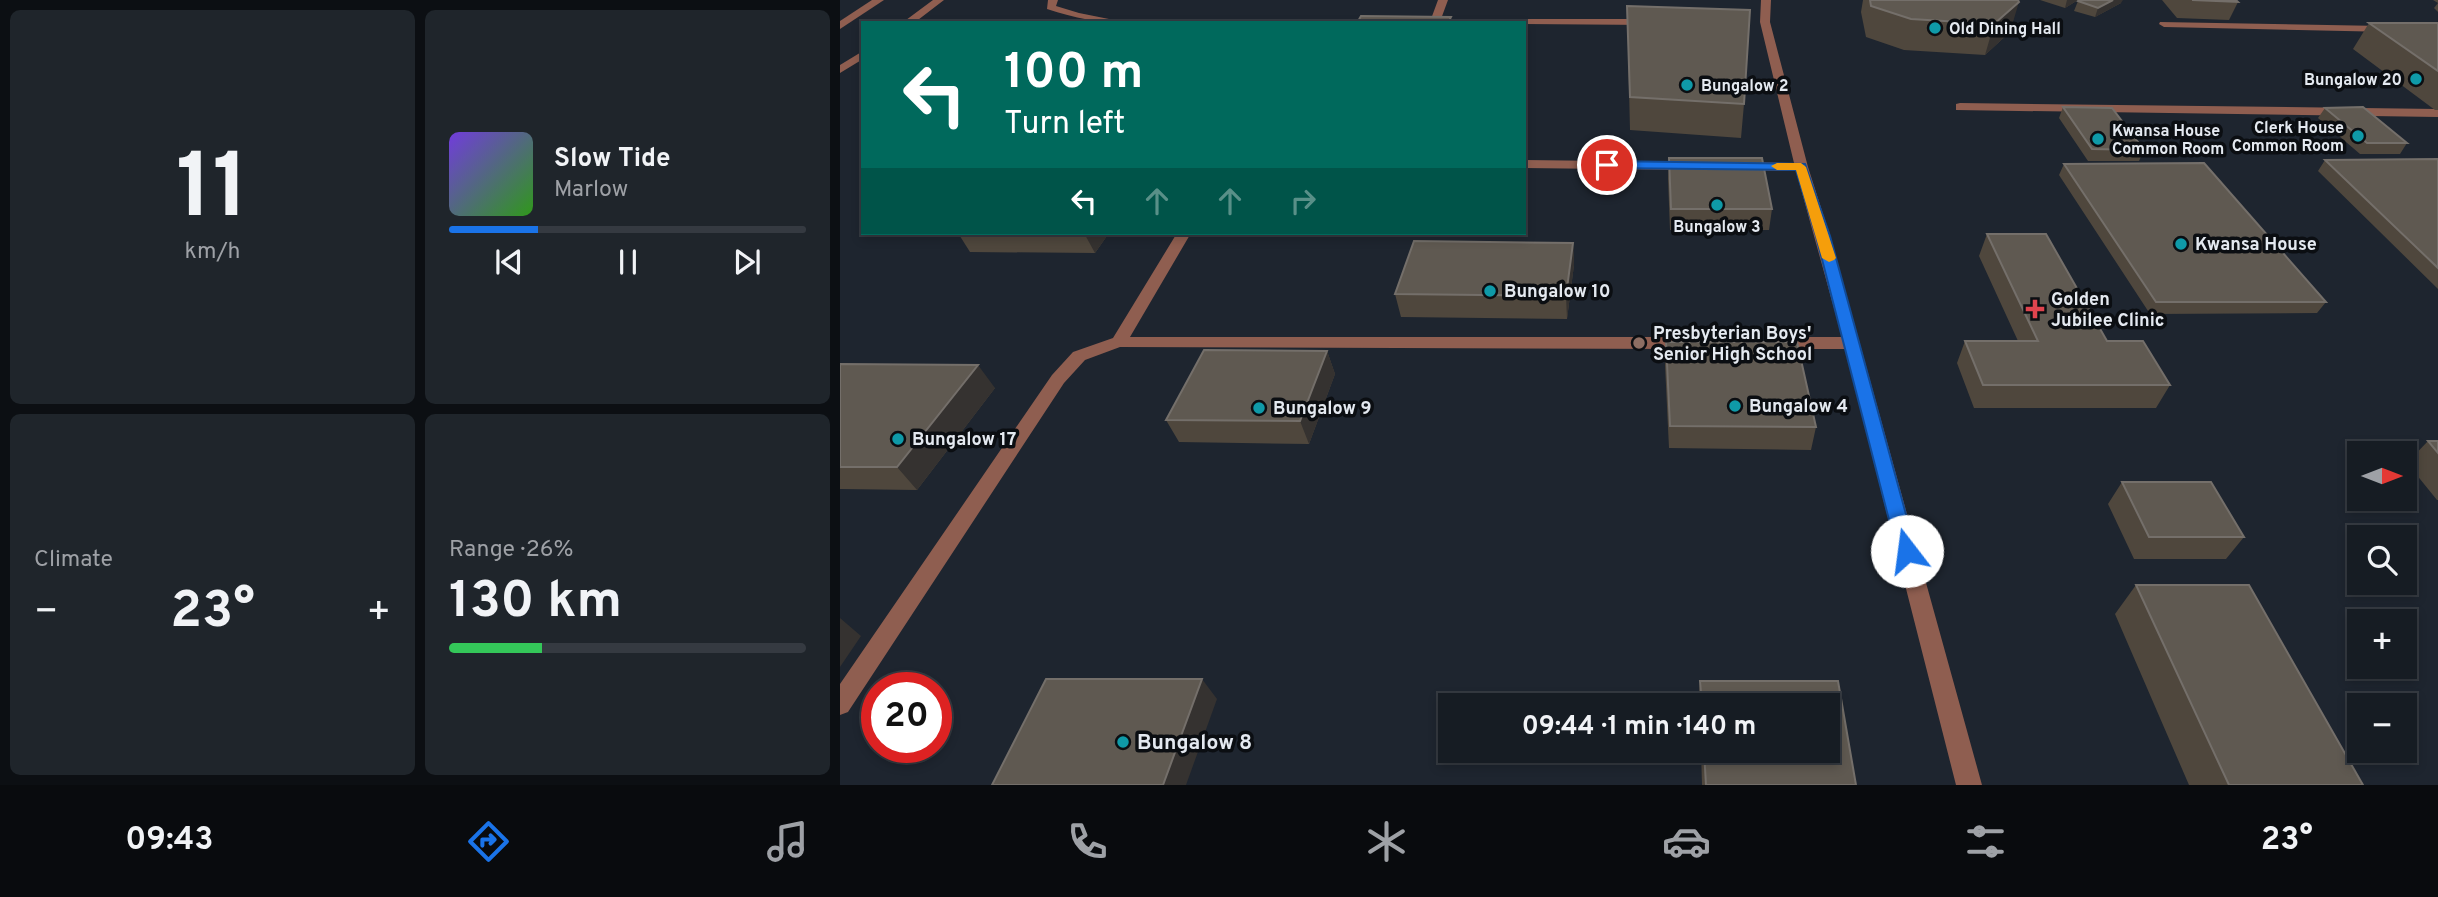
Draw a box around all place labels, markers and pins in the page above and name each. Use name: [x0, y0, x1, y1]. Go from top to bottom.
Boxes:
marker: Old Dining Hall: [1927, 20, 1943, 36]
place label: Old Dining Hall: [1949, 20, 2061, 40]
place label: Bungalow 20: [2304, 71, 2402, 91]
marker: Bungalow 20: [2408, 71, 2424, 87]
marker: Bungalow 2: [1679, 77, 1695, 93]
place label: Bungalow 2: [1701, 77, 1789, 97]
place label: Clerk House Common Room: [2232, 119, 2344, 157]
place label: Kwansa House Common Room: [2112, 122, 2224, 160]
marker: Clerk House Common Room: [2350, 128, 2366, 144]
marker: Kwansa House Common Room: [2090, 131, 2106, 147]
pin: [1577, 135, 1637, 195]
marker: Bungalow 3: [1709, 197, 1725, 213]
place label: Bungalow 3: [1673, 218, 1761, 238]
place label: Kwansa House: [2195, 234, 2317, 257]
marker: Kwansa House: [2173, 236, 2189, 252]
place label: Bungalow 10: [1504, 281, 1611, 304]
marker: Bungalow 10: [1482, 283, 1498, 299]
place label: Golden Jubilee Clinic: [2051, 289, 2165, 333]
marker: Golden Jubilee Clinic: [2025, 299, 2045, 319]
place label: Presbyterian Boys' Senior High School: [1653, 323, 1812, 367]
marker: Presbyterian Boys' Senior High School: [1631, 335, 1647, 351]
place label: Bungalow 4: [1749, 396, 1848, 419]
place label: Bungalow 9: [1273, 398, 1372, 421]
marker: Bungalow 4: [1727, 398, 1743, 414]
marker: Bungalow 9: [1251, 400, 1267, 416]
place label: Bungalow 17: [912, 429, 1016, 452]
marker: Bungalow 17: [890, 431, 906, 447]
place label: Bungalow 8: [1137, 730, 1252, 757]
marker: Bungalow 8: [1115, 734, 1131, 750]

